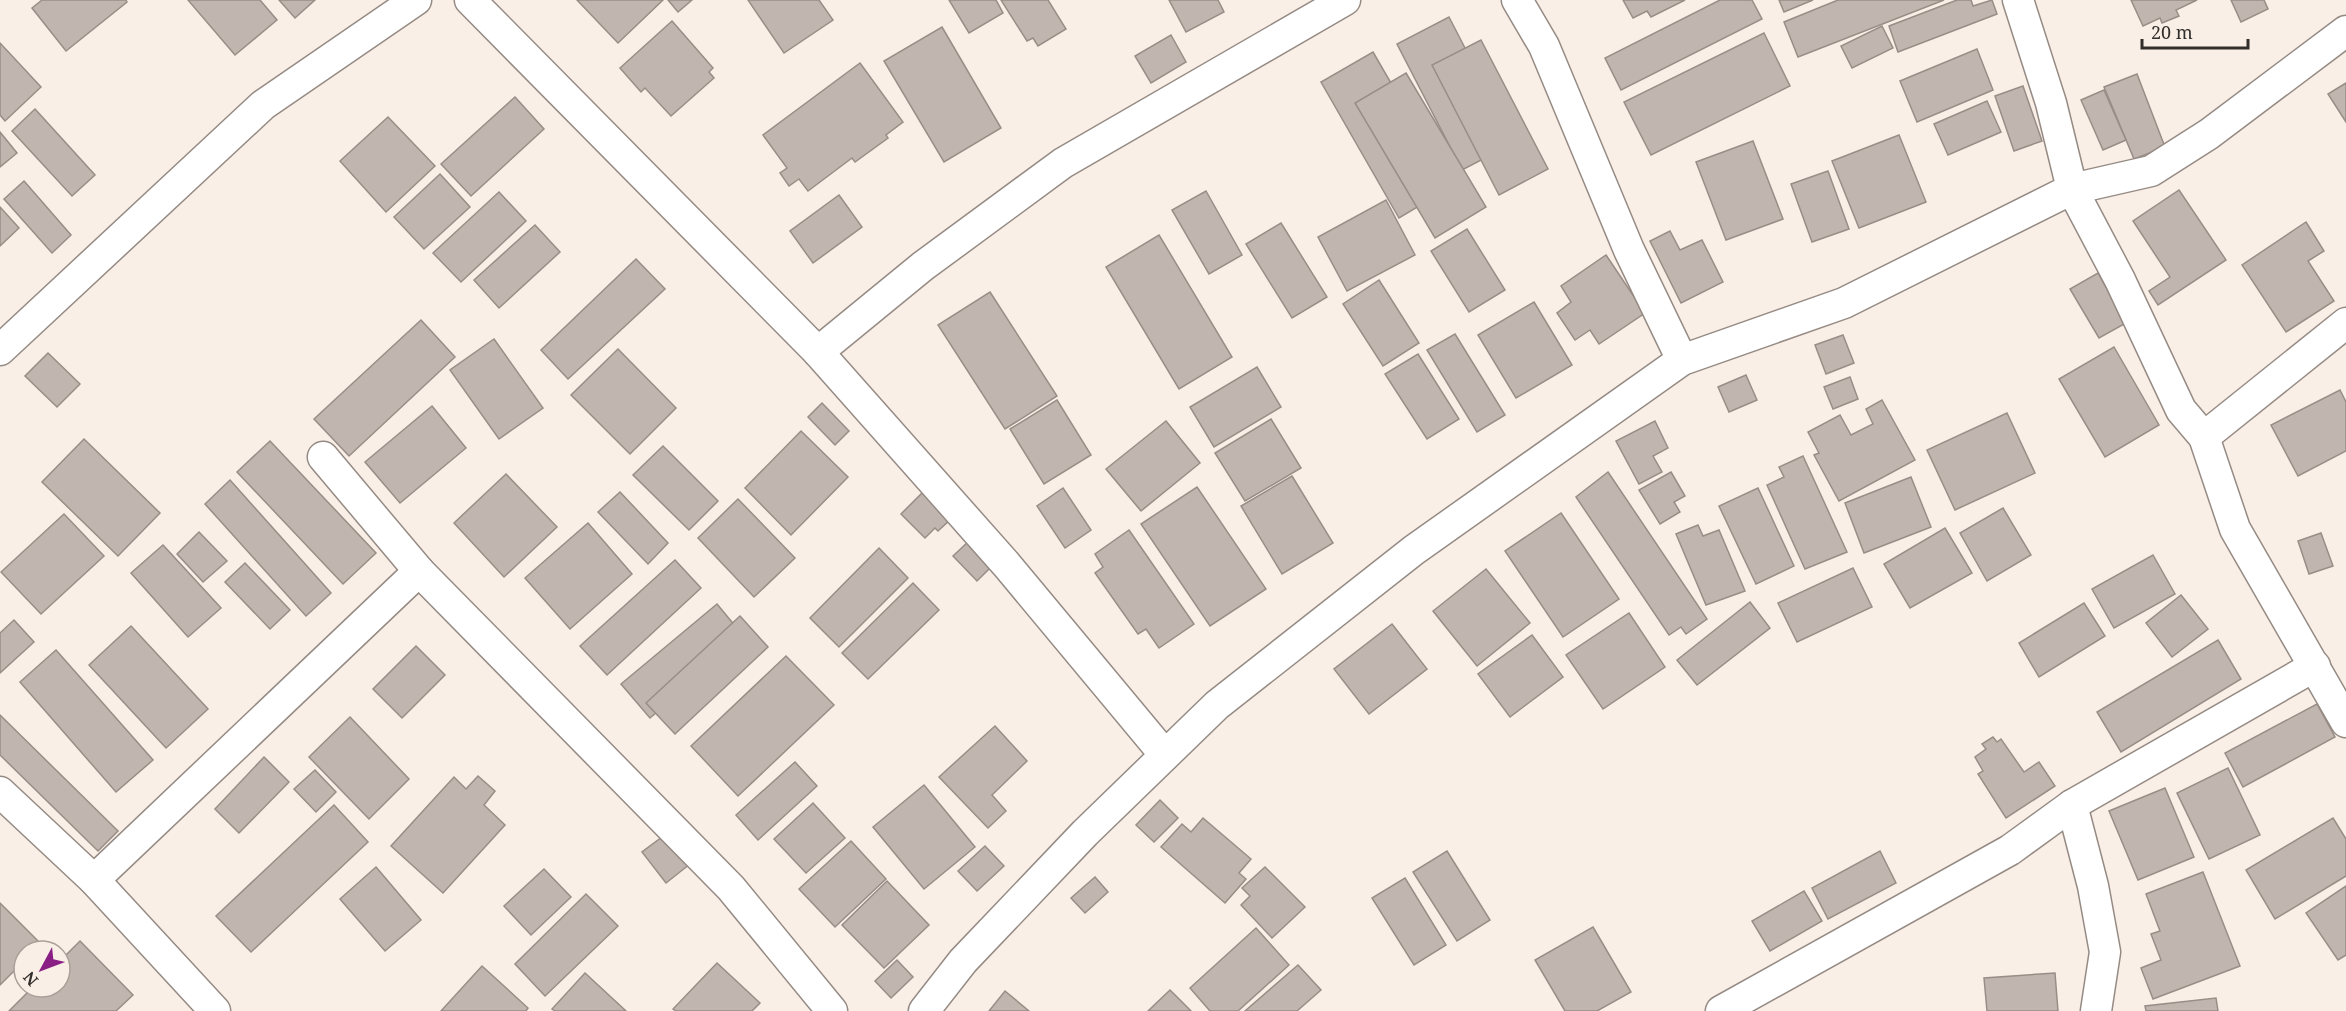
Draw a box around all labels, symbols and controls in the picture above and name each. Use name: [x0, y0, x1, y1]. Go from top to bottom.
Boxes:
scale bar: [2142, 12, 2248, 50]
text: 20 m: [2151, 20, 2193, 44]
north arrow: [12, 939, 72, 999]
text: N: [18, 967, 43, 991]

